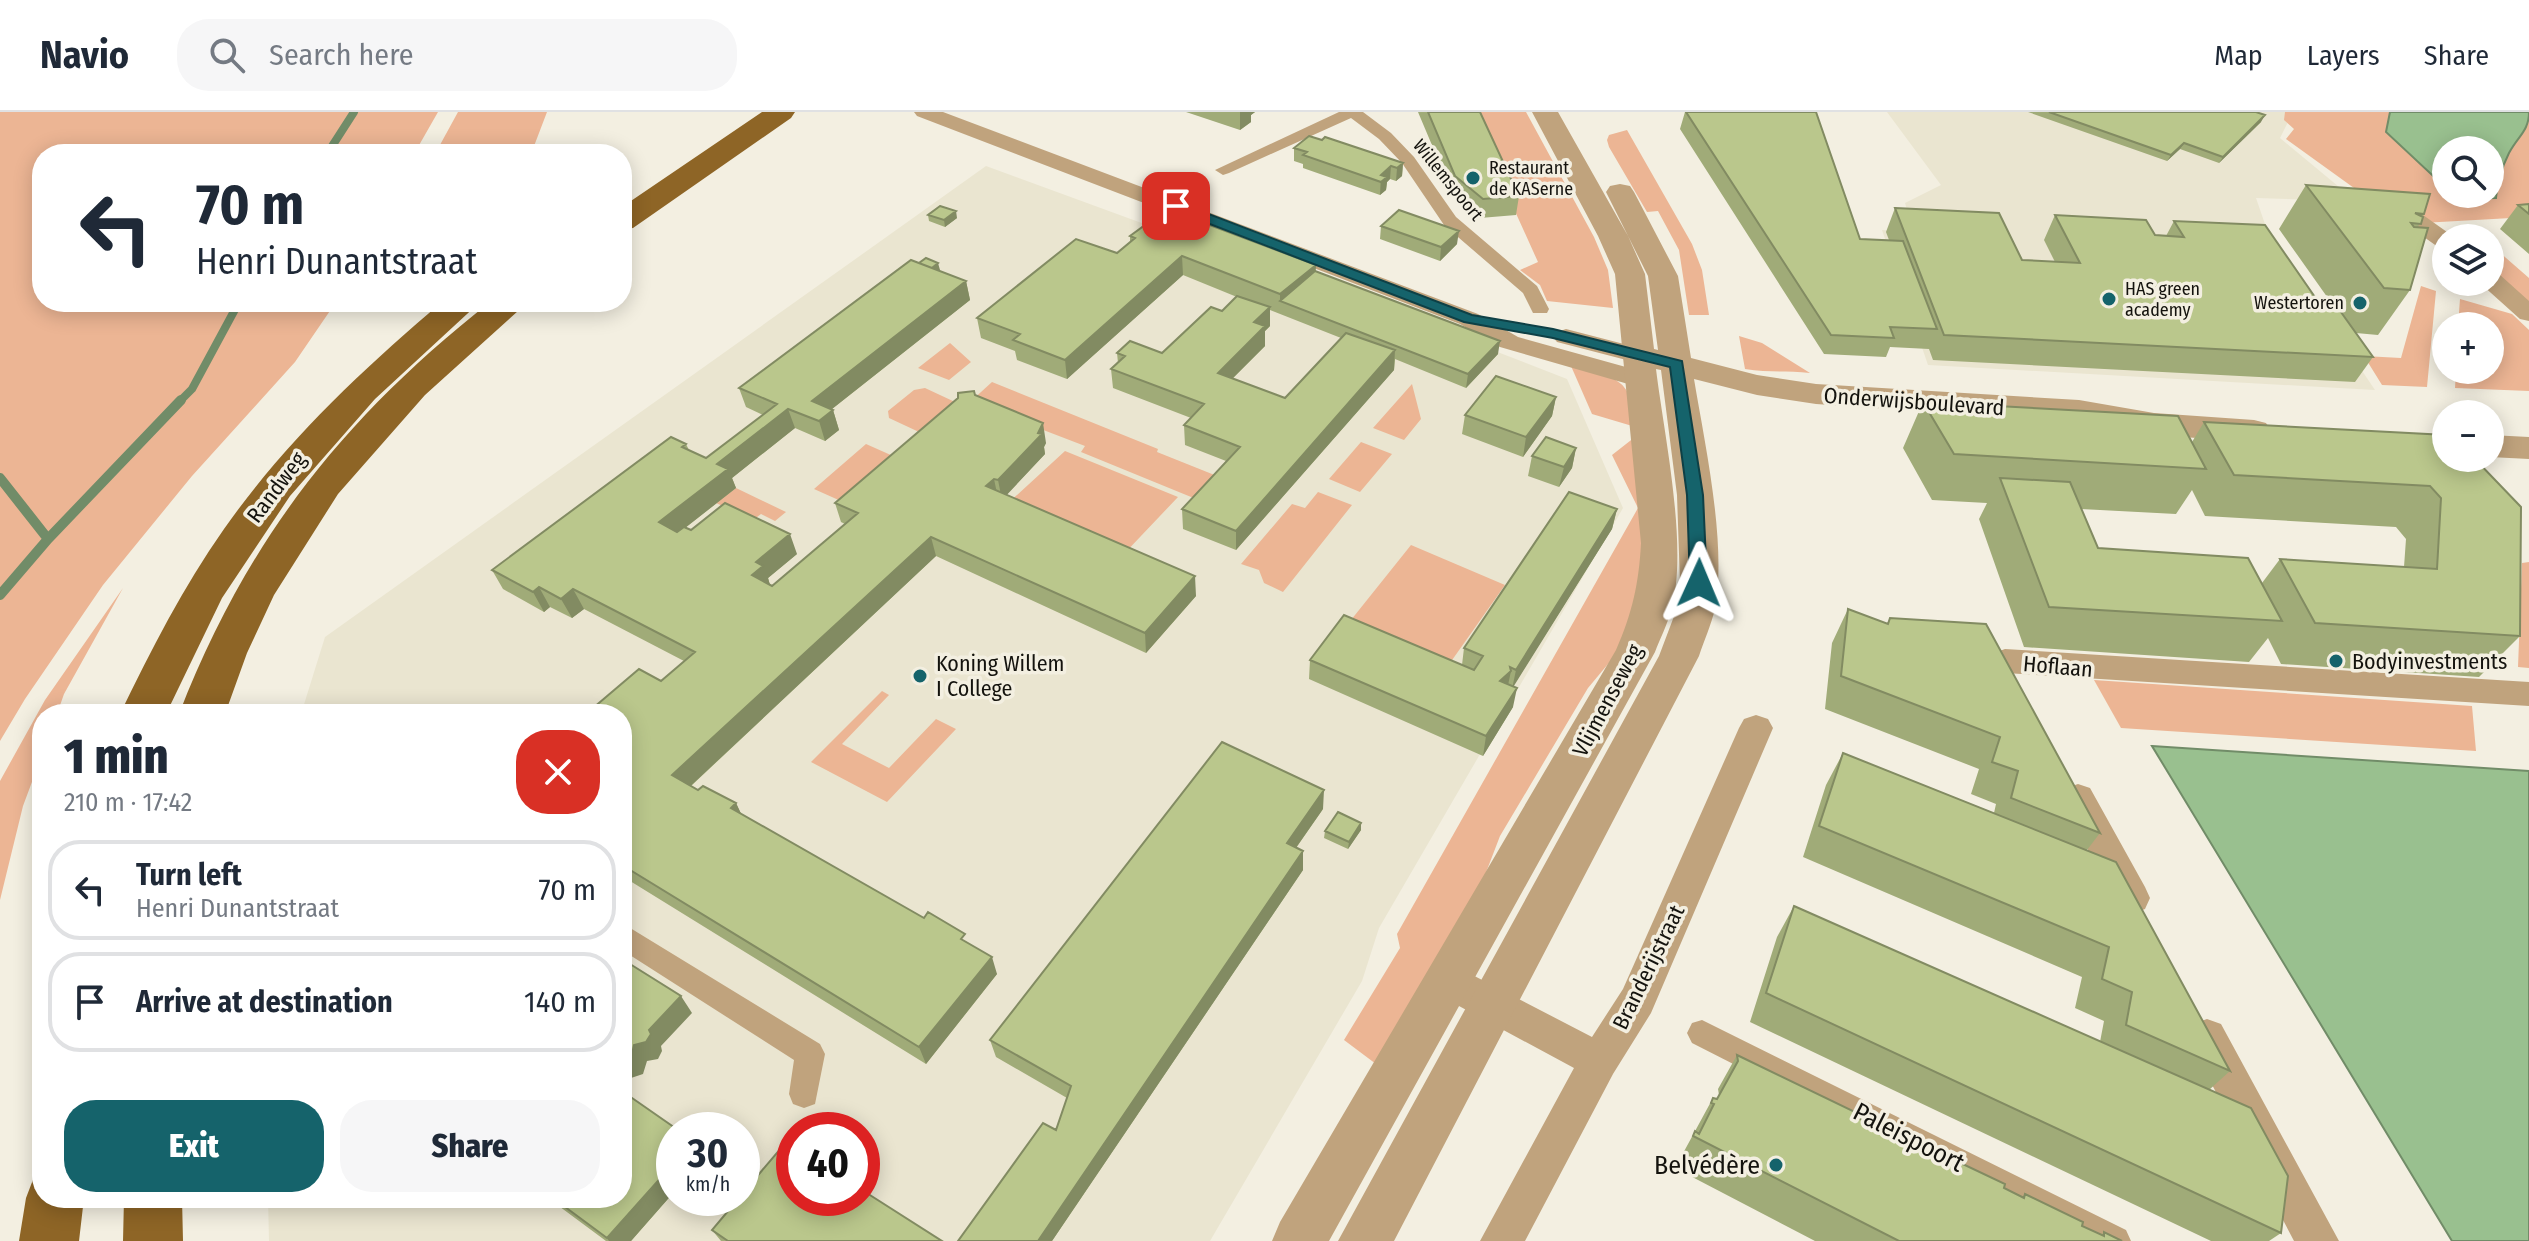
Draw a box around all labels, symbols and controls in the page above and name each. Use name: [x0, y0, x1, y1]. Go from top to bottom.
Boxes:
search box: [177, 19, 737, 91]
text: Navio: [40, 32, 129, 78]
icon: search: [205, 33, 249, 77]
text: Search here: [269, 37, 414, 73]
text: Map: [2214, 39, 2263, 72]
text: Layers: [2307, 39, 2380, 72]
text: Share: [2424, 39, 2489, 72]
street label: Willemspoort: [1408, 135, 1488, 225]
map controls: [2432, 136, 2504, 472]
button: search: [2432, 136, 2504, 208]
place label: Restaurant de KASerne: [1489, 157, 1573, 200]
marker: Restaurant de KASerne: [1464, 169, 1482, 187]
text: 70 m: [196, 172, 304, 239]
pin: [1142, 172, 1210, 240]
icon: left: [64, 176, 168, 280]
icon: arrive: [1154, 184, 1198, 228]
button: layers: [2432, 224, 2504, 296]
text: Henri Dunantstraat: [196, 240, 477, 284]
place label: HAS green academy: [2125, 278, 2200, 321]
marker: HAS green academy: [2100, 290, 2118, 308]
place label: Westertoren: [2254, 292, 2344, 314]
marker: Westertoren: [2351, 294, 2369, 312]
button: +: [2432, 312, 2504, 384]
street label: Onderwijsboulevard: [1823, 382, 2005, 421]
button: −: [2432, 400, 2504, 472]
street label: Randweg: [241, 446, 312, 528]
position arrow: [1657, 541, 1741, 625]
street label: Vlijmenseweg: [1567, 639, 1649, 761]
place label: Bodyinvestments: [2352, 648, 2507, 675]
place label: Koning Willem I College: [936, 650, 1064, 702]
street label: Hoflaan: [2022, 650, 2094, 683]
marker: Bodyinvestments: [2327, 652, 2345, 670]
marker: Koning Willem I College: [911, 667, 929, 685]
text: 1 min: [64, 728, 168, 786]
button: close: [516, 730, 600, 814]
text: 210 m · 17:42: [64, 787, 192, 818]
text: Turn left: [136, 857, 242, 893]
icon: left: [68, 868, 112, 912]
text: 70 m: [538, 872, 596, 908]
text: Henri Dunantstraat: [136, 893, 339, 924]
street label: Branderijstraat: [1607, 900, 1691, 1034]
icon: arrive: [68, 980, 112, 1024]
text: Arrive at destination: [136, 984, 393, 1020]
text: 140 m: [524, 984, 596, 1020]
street label: Paleispoort: [1848, 1096, 1970, 1179]
button: Exit: [64, 1100, 324, 1192]
button: Share: [340, 1100, 600, 1192]
speed limit sign: 40: [776, 1112, 880, 1216]
text: 30: [688, 1130, 728, 1178]
place label: Belvédère: [1654, 1150, 1760, 1181]
marker: Belvédère: [1767, 1156, 1785, 1174]
text: km/h: [686, 1172, 730, 1196]

